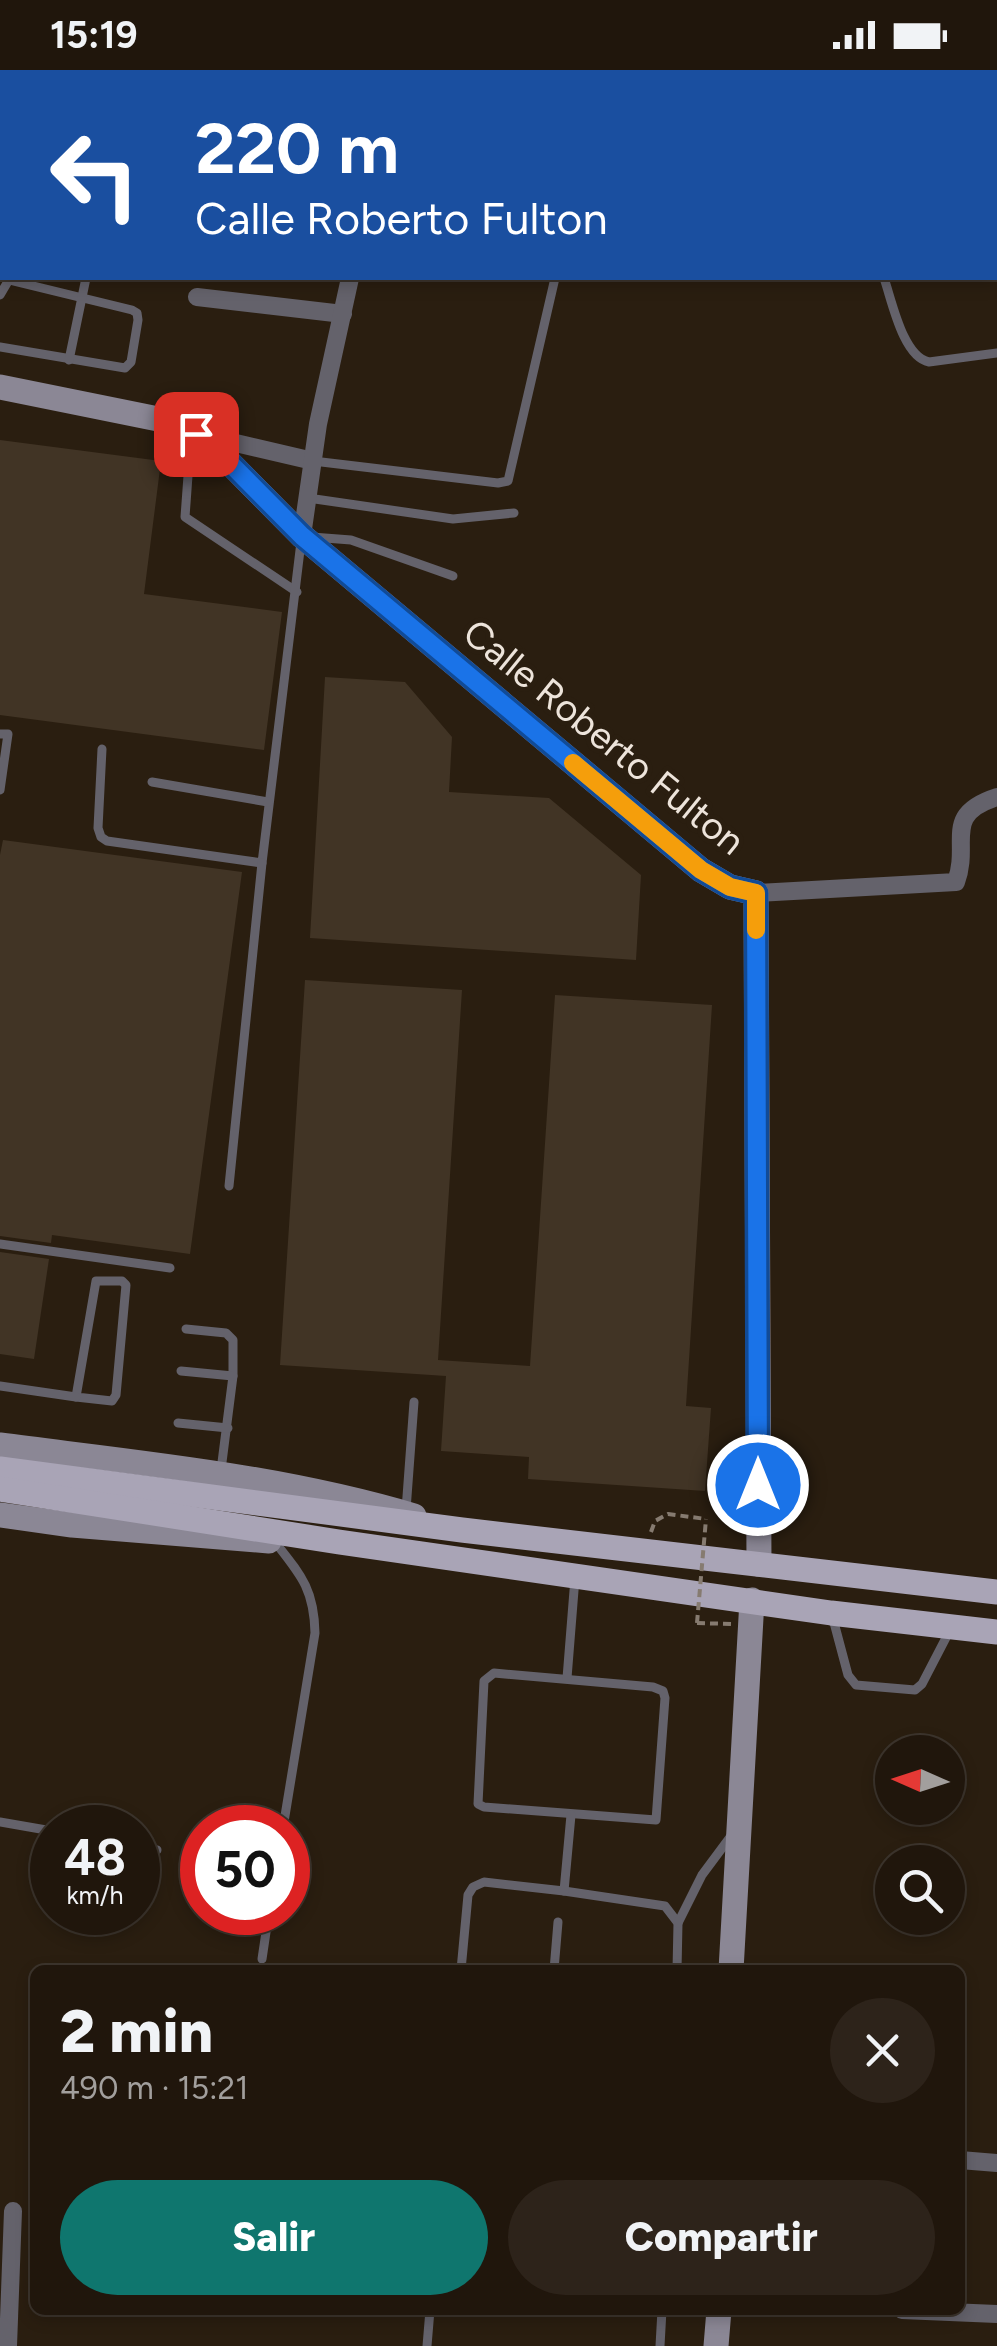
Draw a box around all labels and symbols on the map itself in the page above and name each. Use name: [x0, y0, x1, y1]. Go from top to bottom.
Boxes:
pin: [154, 392, 239, 477]
street label: Calle Roberto Fulton: [454, 610, 754, 864]
position arrow: [706, 1433, 810, 1537]
north arrow: [875, 1735, 965, 1825]
speed limit sign: 50: [180, 1805, 310, 1935]

